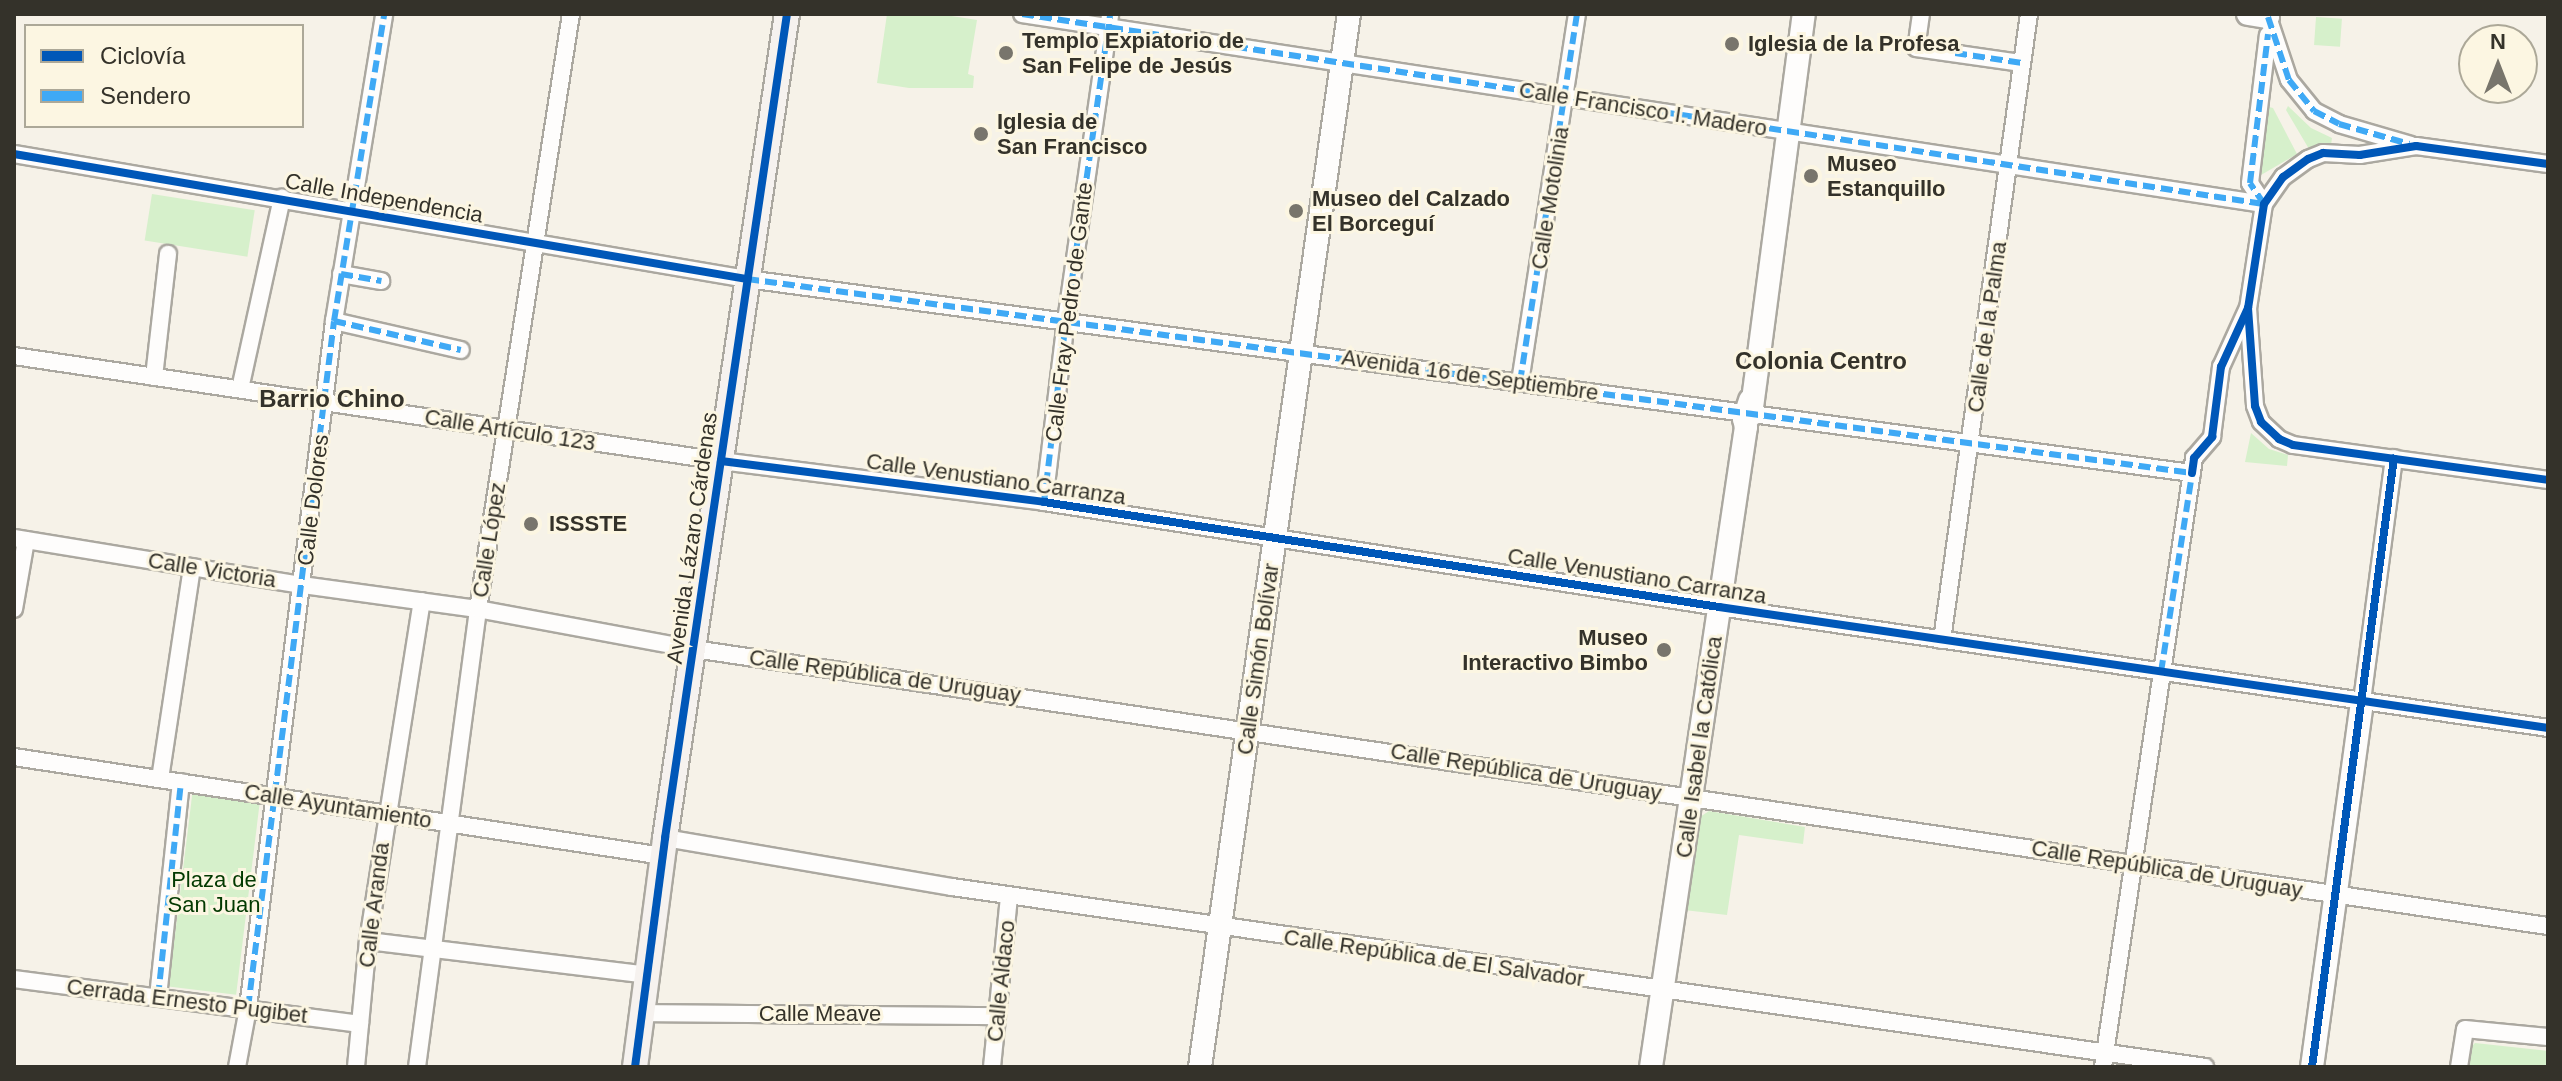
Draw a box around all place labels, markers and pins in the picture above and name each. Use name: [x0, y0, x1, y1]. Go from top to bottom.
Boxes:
place label: Templo Expiatorio de San Felipe de Jesús: [1022, 27, 1244, 78]
place label: Iglesia de la Profesa: [1748, 31, 1960, 57]
marker: Iglesia de la Profesa: [1723, 35, 1741, 53]
marker: Templo Expiatorio de San Felipe de Jesús: [997, 44, 1015, 62]
place label: Iglesia de San Francisco: [997, 108, 1147, 160]
marker: Iglesia de San Francisco: [972, 125, 990, 143]
place label: Museo Estanquillo: [1827, 150, 1946, 202]
marker: Museo Estanquillo: [1802, 167, 1820, 185]
place label: Museo del Calzado El Borceguí: [1312, 185, 1510, 236]
marker: Museo del Calzado El Borceguí: [1287, 202, 1305, 220]
place label: ISSSTE: [549, 511, 627, 537]
marker: ISSSTE: [520, 513, 542, 535]
place label: Museo Interactivo Bimbo: [1462, 624, 1648, 676]
marker: Museo Interactivo Bimbo: [1655, 641, 1673, 659]

